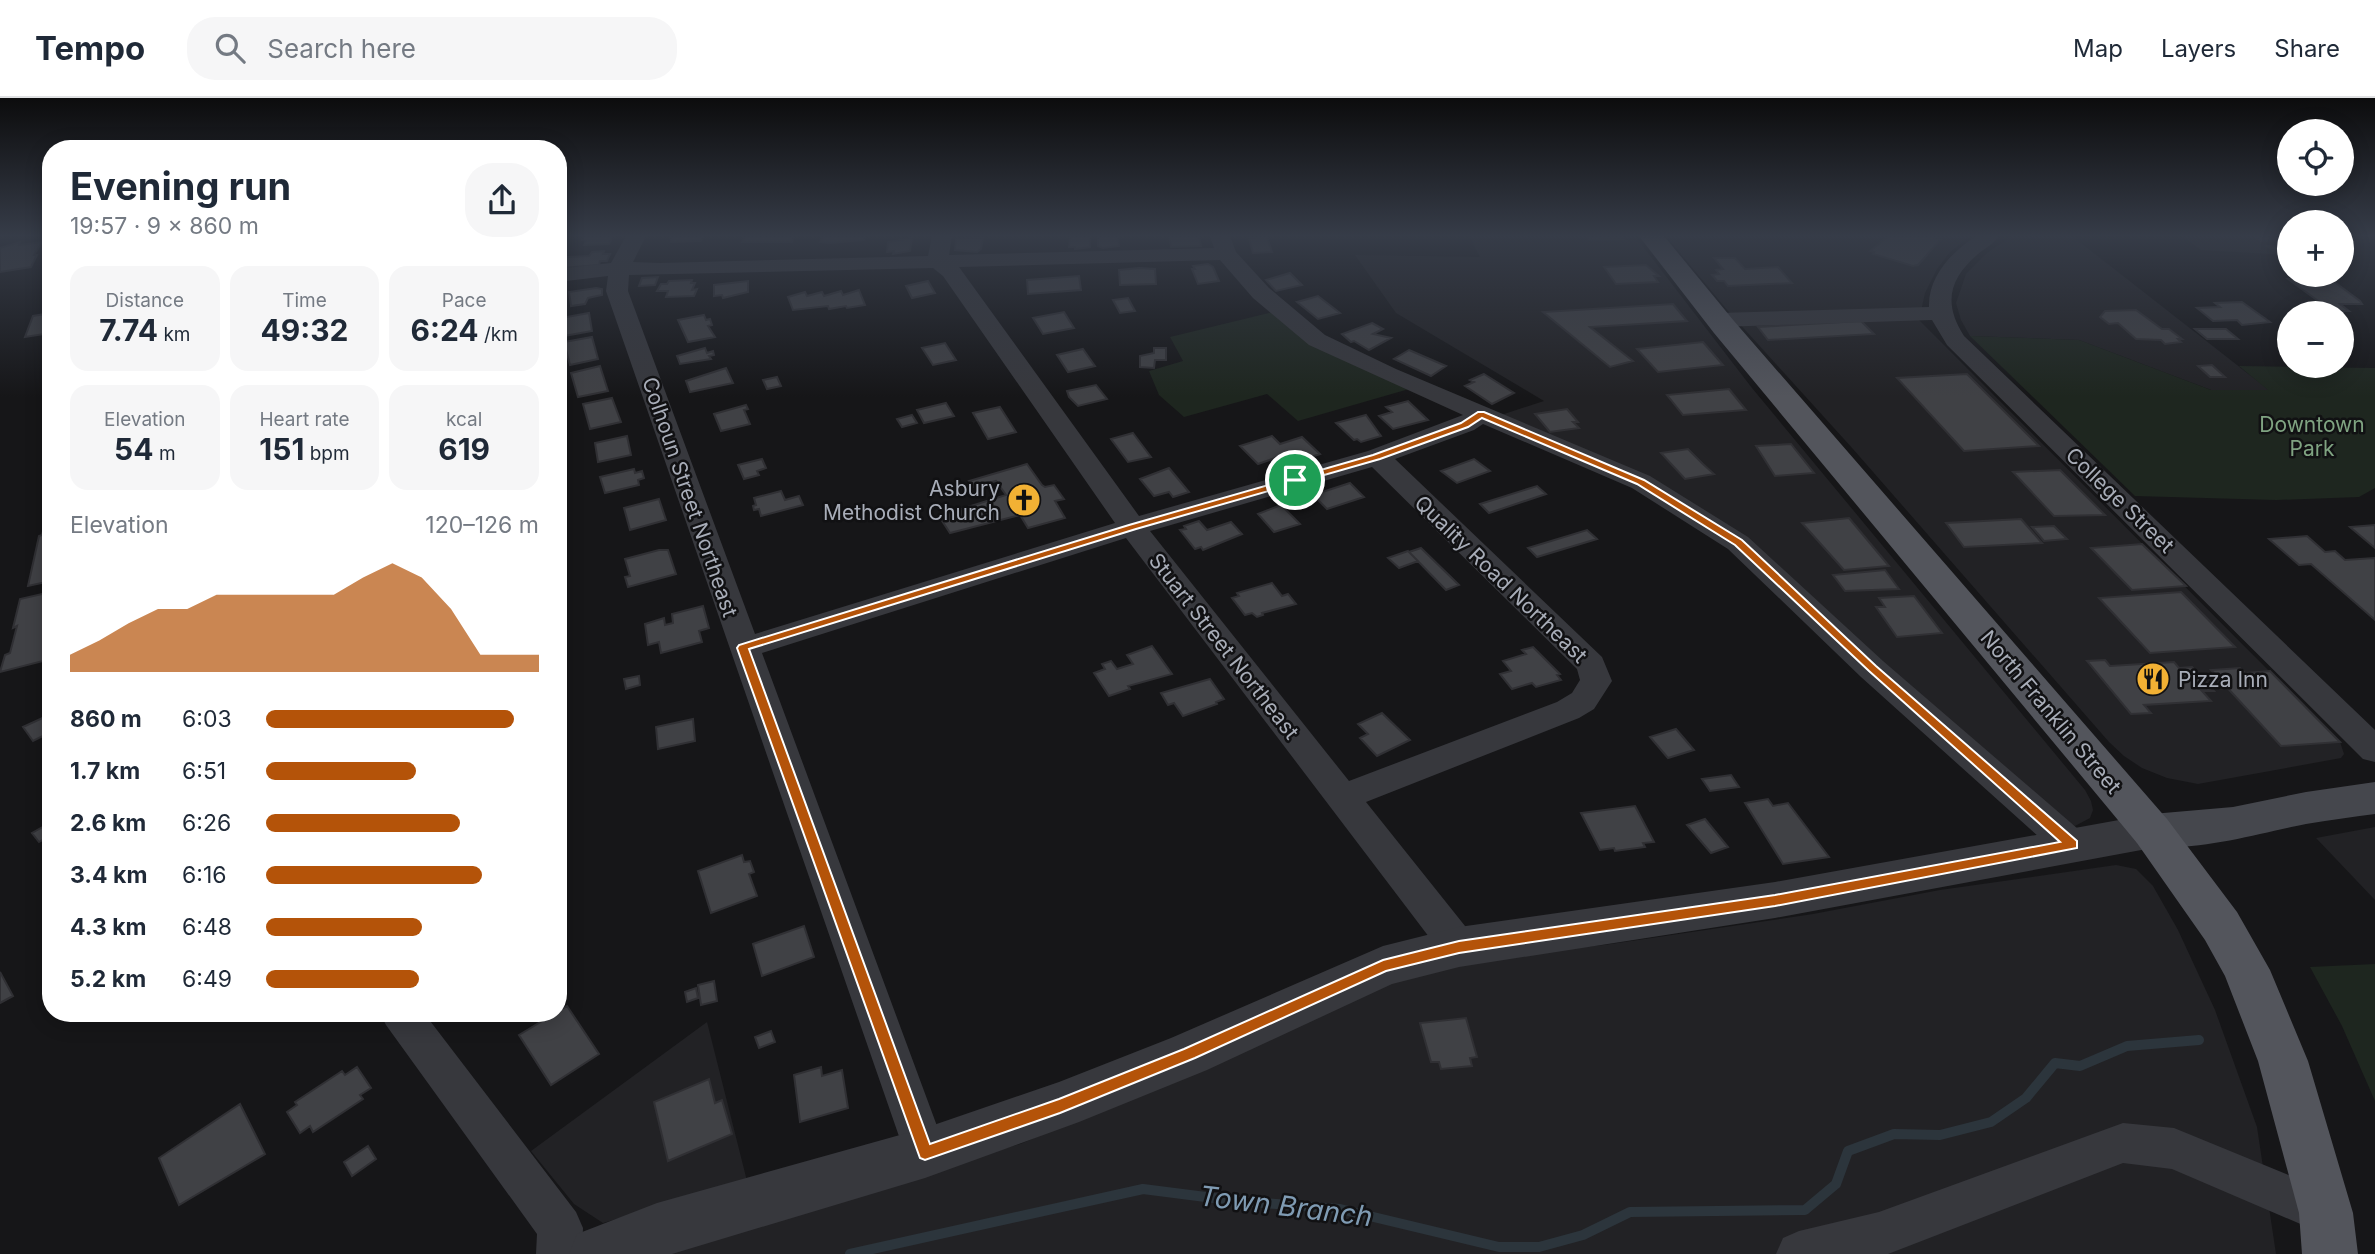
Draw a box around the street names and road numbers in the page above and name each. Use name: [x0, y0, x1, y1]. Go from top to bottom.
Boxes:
street label: Colhoun Street Northeast: [637, 374, 743, 620]
street label: College Street: [2061, 442, 2179, 558]
street label: Quality Road Northeast: [1410, 490, 1593, 668]
street label: Stuart Street Northeast: [1144, 548, 1304, 744]
street label: North Franklin Street: [1976, 625, 2127, 799]

